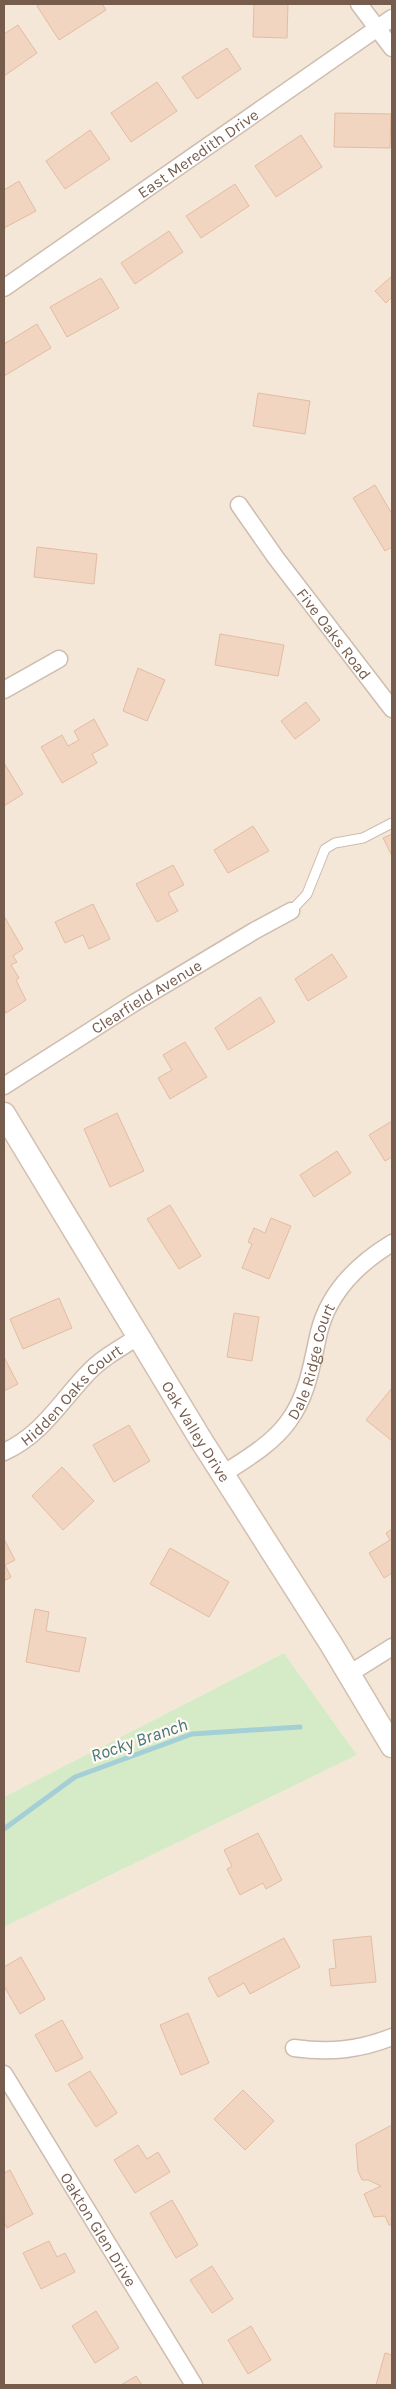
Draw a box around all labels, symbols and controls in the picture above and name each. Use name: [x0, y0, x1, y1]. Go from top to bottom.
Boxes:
street label: East Meredith Drive: [134, 105, 262, 202]
street label: Five Oaks Road: [293, 584, 375, 683]
street label: Clearfield Avenue: [87, 955, 205, 1038]
street label: Dale Ridge Court: [283, 1300, 338, 1423]
street label: Hidden Oaks Court: [16, 1340, 126, 1449]
street label: Oak Valley Drive: [158, 1377, 235, 1485]
water label: Rocky Branch: [88, 1713, 190, 1767]
street label: Oakton Glen Drive: [57, 2169, 141, 2290]

